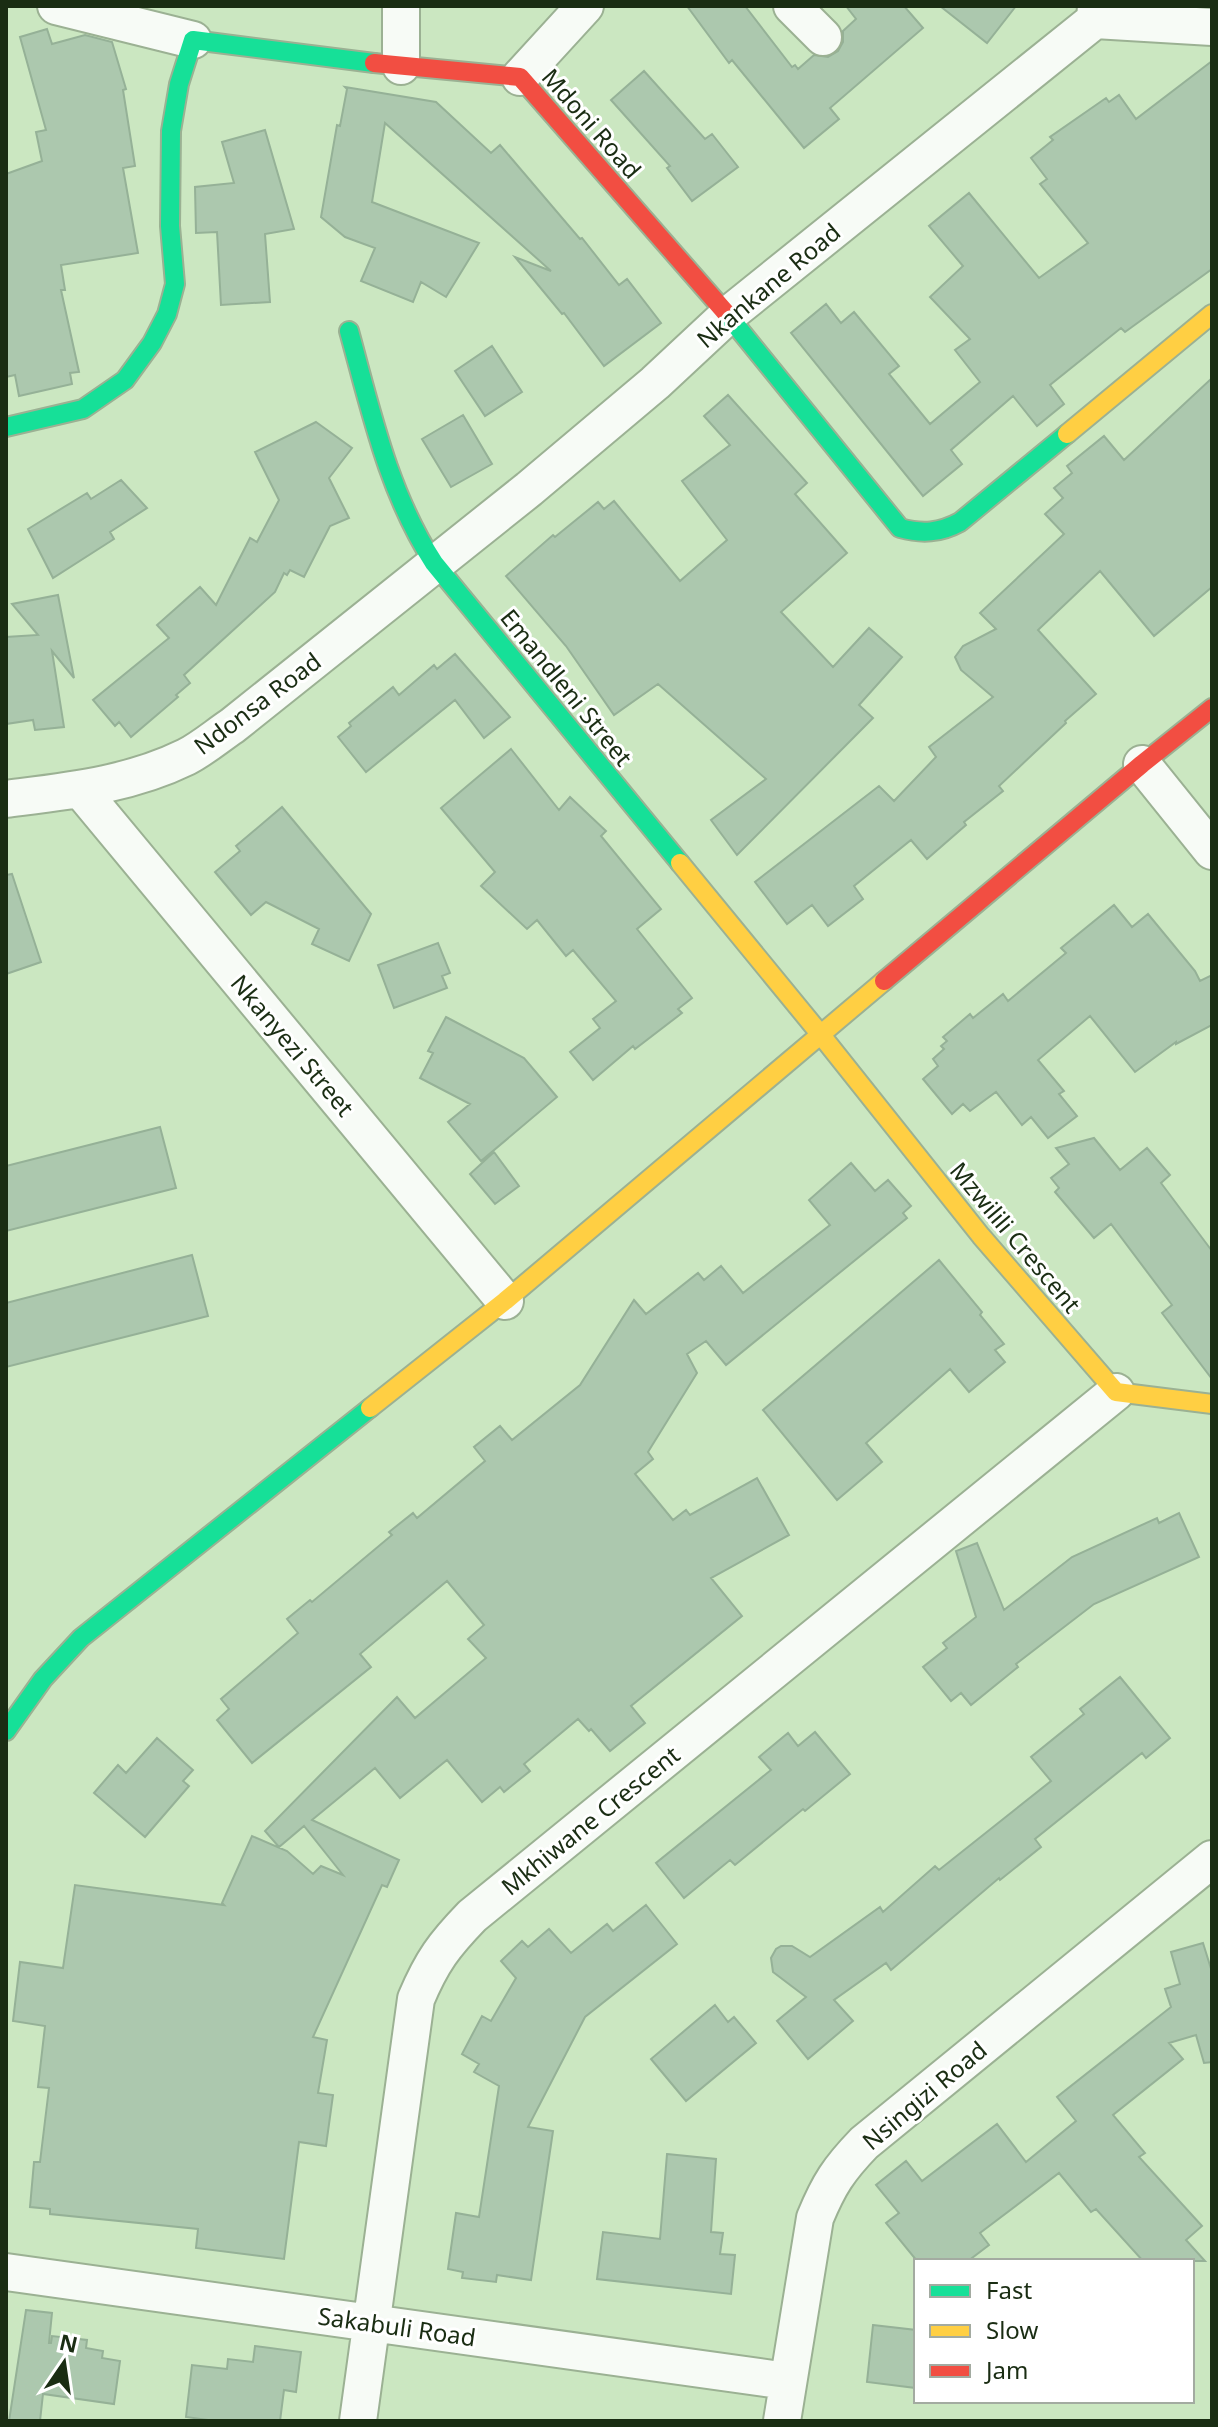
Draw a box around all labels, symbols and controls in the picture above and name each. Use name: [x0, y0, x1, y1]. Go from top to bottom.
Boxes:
street label: Mdoni Road: [535, 61, 649, 185]
street label: Nkankane Road: [689, 215, 847, 355]
street label: Emandleni Street: [493, 602, 641, 773]
street label: Ndonsa Road: [187, 644, 327, 762]
street label: Nkanyezi Street: [224, 967, 362, 1123]
street label: Mzwilili Crescent: [943, 1155, 1089, 1320]
street label: Mkhiwane Crescent: [494, 1738, 686, 1902]
street label: Nsingizi Road: [855, 2033, 993, 2157]
legend: [914, 2259, 1194, 2403]
text: Fast: [986, 2273, 1032, 2306]
street label: Sakabuli Road: [316, 2299, 478, 2353]
text: Slow: [986, 2313, 1038, 2346]
north arrow: [24, 2323, 104, 2403]
text: N: [57, 2326, 81, 2359]
text: Jam: [984, 2353, 1028, 2386]

